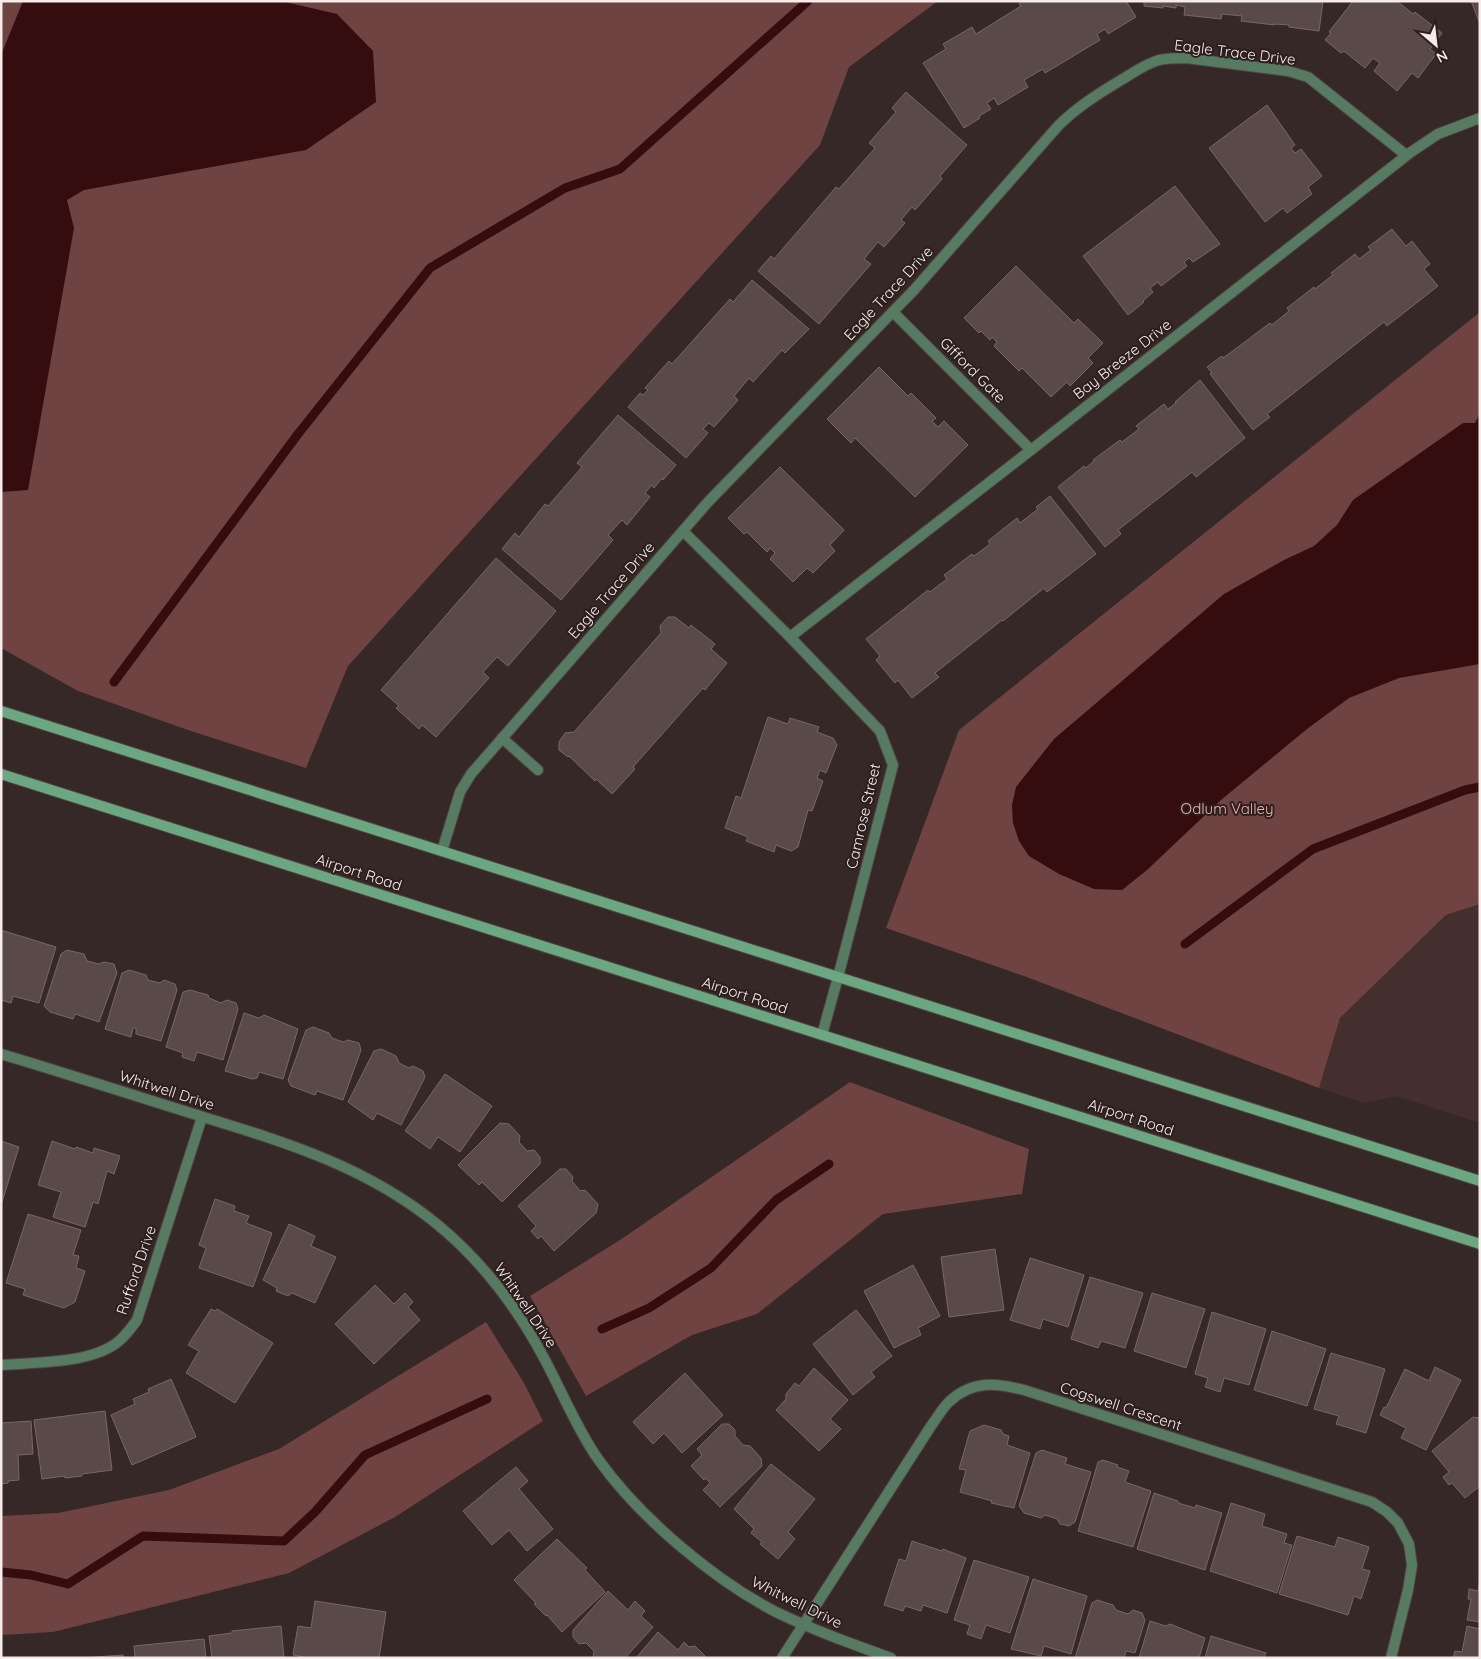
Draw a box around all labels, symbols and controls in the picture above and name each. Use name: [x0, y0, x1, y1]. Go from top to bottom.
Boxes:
north arrow: [1411, 20, 1461, 70]
street label: Eagle Trace Drive: [1173, 35, 1297, 69]
text: N: [1433, 46, 1451, 67]
street label: Eagle Trace Drive: [839, 242, 937, 344]
street label: Bay Breeze Drive: [1069, 315, 1175, 403]
street label: Gifford Gate: [936, 333, 1010, 407]
street label: Eagle Trace Drive: [564, 538, 658, 642]
street label: Camrose Street: [842, 761, 884, 871]
park label: Odlum Valley: [1181, 799, 1273, 818]
street label: Airport Road: [314, 849, 404, 895]
street label: Airport Road: [700, 972, 790, 1018]
street label: Whitwell Drive: [117, 1066, 217, 1114]
street label: Airport Road: [1086, 1094, 1176, 1140]
street label: Rufford Drive: [112, 1223, 160, 1317]
street label: Whitwell Drive: [491, 1259, 561, 1351]
street label: Cogswell Crescent: [1058, 1377, 1184, 1435]
street label: Whitwell Drive: [748, 1572, 846, 1632]

